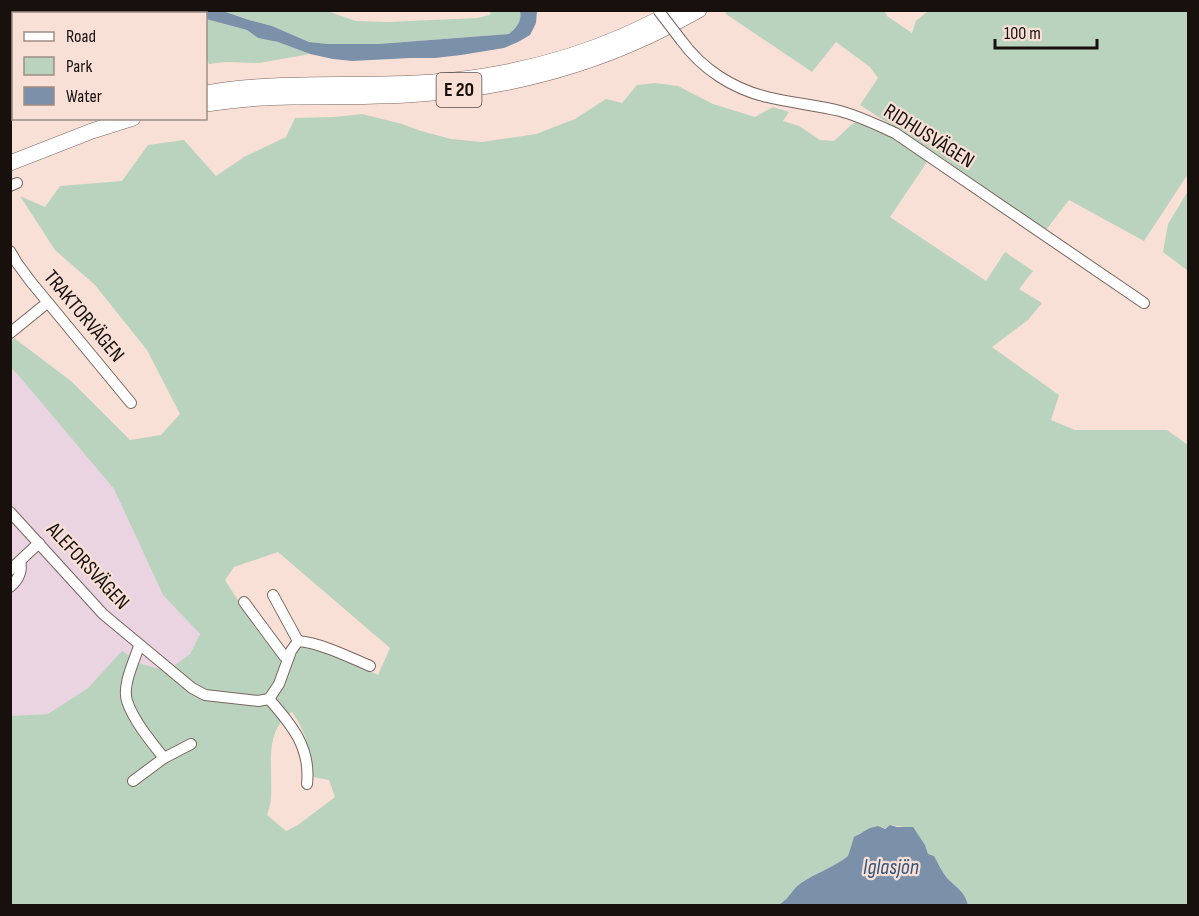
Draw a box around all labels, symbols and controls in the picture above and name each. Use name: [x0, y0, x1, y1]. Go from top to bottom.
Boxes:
legend: [12, 12, 207, 120]
scale bar: [995, 12, 1097, 50]
text: 100 m: [1004, 23, 1041, 44]
text: Road: [66, 26, 96, 47]
text: Park: [66, 56, 92, 77]
road number: E 20: [436, 73, 482, 107]
text: Water: [66, 86, 102, 107]
street label: RIDHUSVÄGEN: [879, 98, 979, 174]
street label: TRAKTORVÄGEN: [38, 265, 130, 367]
street label: ALEFORSVÄGEN: [41, 517, 135, 615]
water label: Iglasjön: [863, 854, 919, 881]

